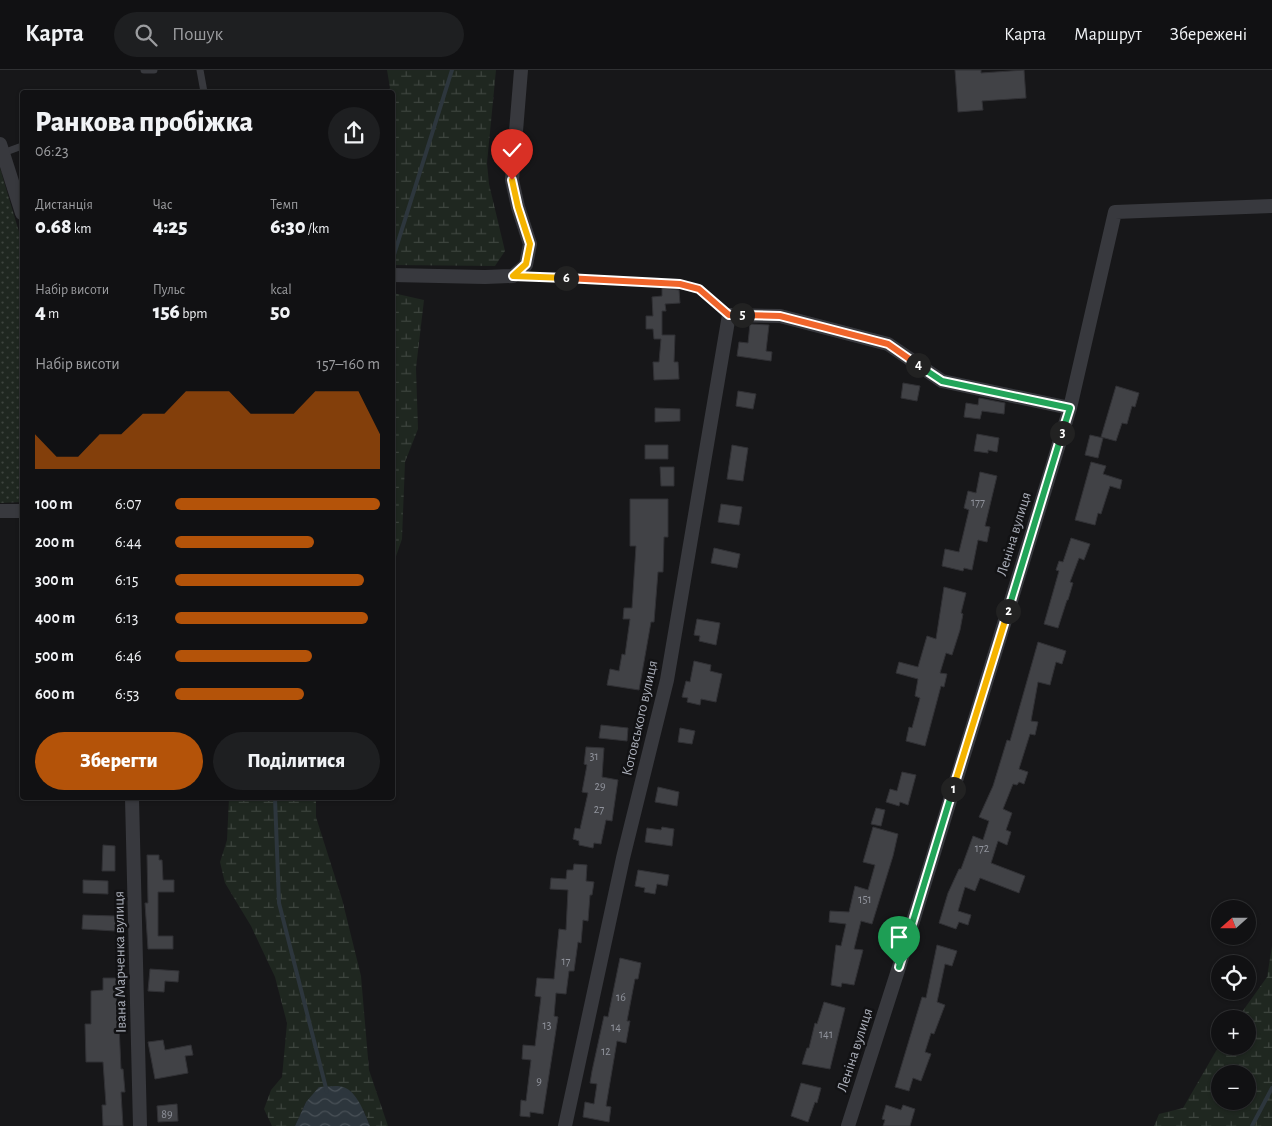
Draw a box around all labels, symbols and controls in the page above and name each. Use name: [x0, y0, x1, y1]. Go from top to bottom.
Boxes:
search box: [114, 12, 464, 57]
icon: search: [132, 21, 160, 49]
text: Карта: [25, 22, 84, 46]
text: Пошук: [172, 25, 223, 44]
text: Карта: [1004, 26, 1046, 44]
text: Маршрут: [1074, 26, 1142, 44]
text: Збережені: [1170, 26, 1247, 44]
button: share: [328, 107, 380, 159]
text: Ранкова пробіжка: [35, 109, 253, 137]
pin: [491, 129, 533, 180]
icon: check: [498, 136, 526, 164]
text: 06:23: [35, 143, 69, 159]
text: Дистанція: [35, 198, 93, 212]
text: Час: [153, 198, 173, 212]
text: Темп: [270, 198, 298, 212]
text: 0.68: [35, 216, 71, 237]
text: 4:25: [153, 216, 188, 237]
text: 6:30: [270, 216, 306, 237]
text: km: [71, 222, 91, 236]
text: /km: [306, 222, 329, 236]
pin: 6: [554, 266, 578, 290]
text: 6: [563, 271, 570, 285]
text: Набір висоти: [35, 283, 109, 297]
text: Пульс: [153, 283, 185, 297]
text: kcal: [270, 283, 292, 297]
text: 4: [35, 301, 46, 322]
text: 156: [153, 301, 180, 322]
text: 50: [270, 301, 290, 322]
pin: 5: [730, 302, 754, 328]
text: m: [46, 307, 59, 321]
text: bpm: [180, 307, 208, 321]
text: 5: [739, 308, 746, 322]
pin: 4: [906, 352, 930, 378]
text: Набір висоти: [35, 356, 120, 372]
text: 157–160 m: [317, 356, 380, 372]
text: 4: [915, 358, 922, 372]
pin: 3: [1050, 420, 1074, 446]
text: 3: [1059, 426, 1066, 440]
street label: Леніна вулиця: [994, 490, 1034, 578]
text: 100 m: [35, 496, 73, 512]
text: 6:07: [115, 496, 141, 512]
house number: 177: [971, 496, 985, 508]
text: 200 m: [35, 534, 75, 550]
text: 6:44: [115, 534, 142, 550]
text: 300 m: [35, 572, 74, 588]
text: 6:15: [115, 572, 138, 588]
pin: 2: [996, 598, 1020, 624]
text: 2: [1005, 604, 1012, 618]
text: 400 m: [35, 610, 75, 626]
text: 6:13: [115, 610, 138, 626]
text: 500 m: [35, 648, 74, 664]
text: 6:46: [115, 648, 141, 664]
street label: Котовського вулиця: [619, 659, 661, 777]
text: 600 m: [35, 686, 75, 702]
text: 6:53: [115, 686, 139, 702]
button: Зберегти: [35, 732, 203, 790]
button: Поділитися: [213, 732, 380, 790]
house number: 31: [589, 750, 599, 762]
pin: 1: [940, 776, 966, 802]
house number: 29: [594, 780, 606, 792]
text: 1: [951, 782, 956, 796]
house number: 27: [594, 803, 604, 815]
house number: 172: [975, 842, 990, 854]
street label: Івана Марченка вулиця: [111, 891, 129, 1033]
house number: 151: [858, 893, 872, 905]
north arrow: [1211, 900, 1256, 945]
map controls: [1211, 900, 1256, 1110]
pin: [878, 916, 920, 967]
icon: arrive: [885, 923, 913, 951]
house number: 17: [561, 955, 571, 967]
button: locate: [1211, 955, 1256, 1000]
house number: 16: [616, 991, 626, 1003]
street label: Леніна вулиця: [834, 1006, 876, 1094]
button: +: [1211, 1010, 1256, 1055]
house number: 13: [542, 1019, 552, 1031]
house number: 14: [611, 1021, 621, 1033]
house number: 141: [819, 1028, 833, 1040]
house number: 12: [601, 1045, 611, 1057]
button: −: [1211, 1065, 1256, 1110]
house number: 9: [536, 1075, 542, 1087]
house number: 89: [161, 1108, 173, 1120]

